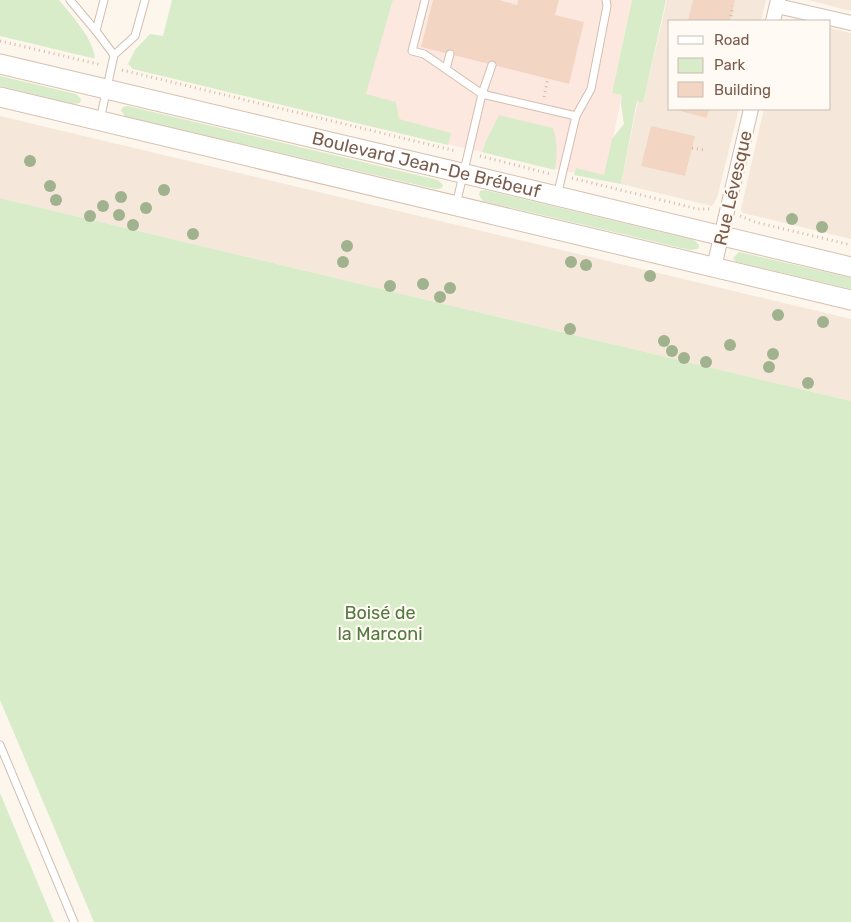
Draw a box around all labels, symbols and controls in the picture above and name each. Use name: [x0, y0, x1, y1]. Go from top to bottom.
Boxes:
legend: [668, 20, 831, 110]
text: Road: [714, 31, 750, 49]
text: Park: [714, 56, 745, 74]
text: Building: [714, 81, 771, 99]
street label: Boulevard Jean-De Brébeuf: [310, 127, 543, 203]
street label: Rue Lévesque: [709, 128, 757, 248]
park label: Boisé de la Marconi: [337, 602, 423, 645]

